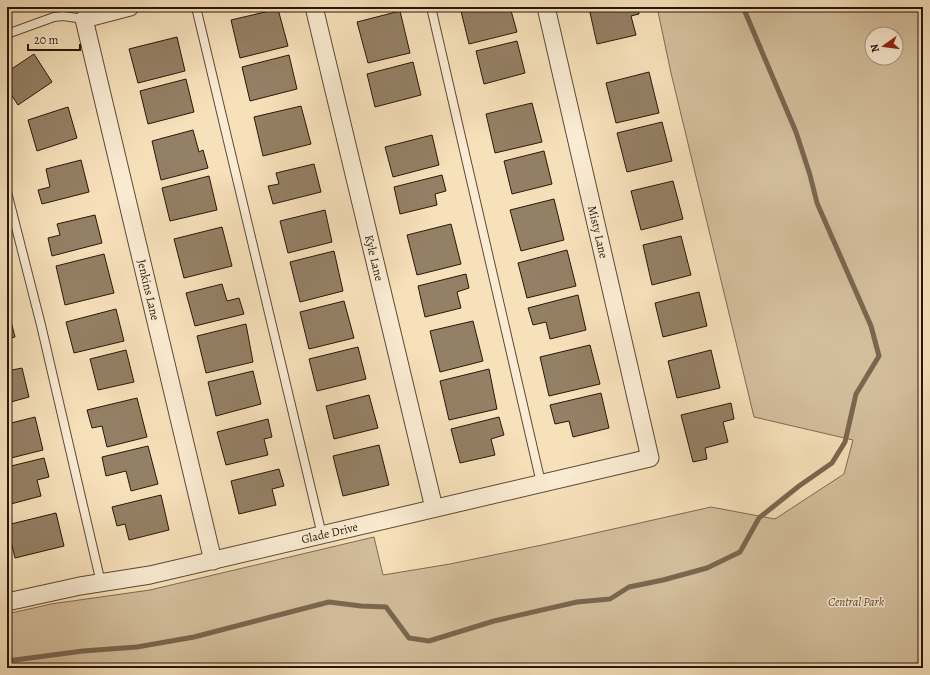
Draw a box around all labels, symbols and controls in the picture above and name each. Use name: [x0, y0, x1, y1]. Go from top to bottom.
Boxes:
scale bar: [28, 26, 80, 52]
north arrow: [864, 26, 904, 66]
text: 20 m: [34, 32, 58, 48]
text: N: [867, 43, 883, 54]
street label: Misty Lane: [584, 204, 612, 260]
street label: Kyle Lane: [361, 233, 387, 283]
street label: Jenkins Lane: [133, 258, 163, 322]
street label: Glade Drive: [300, 519, 359, 547]
park label: Central Park: [828, 594, 885, 610]

